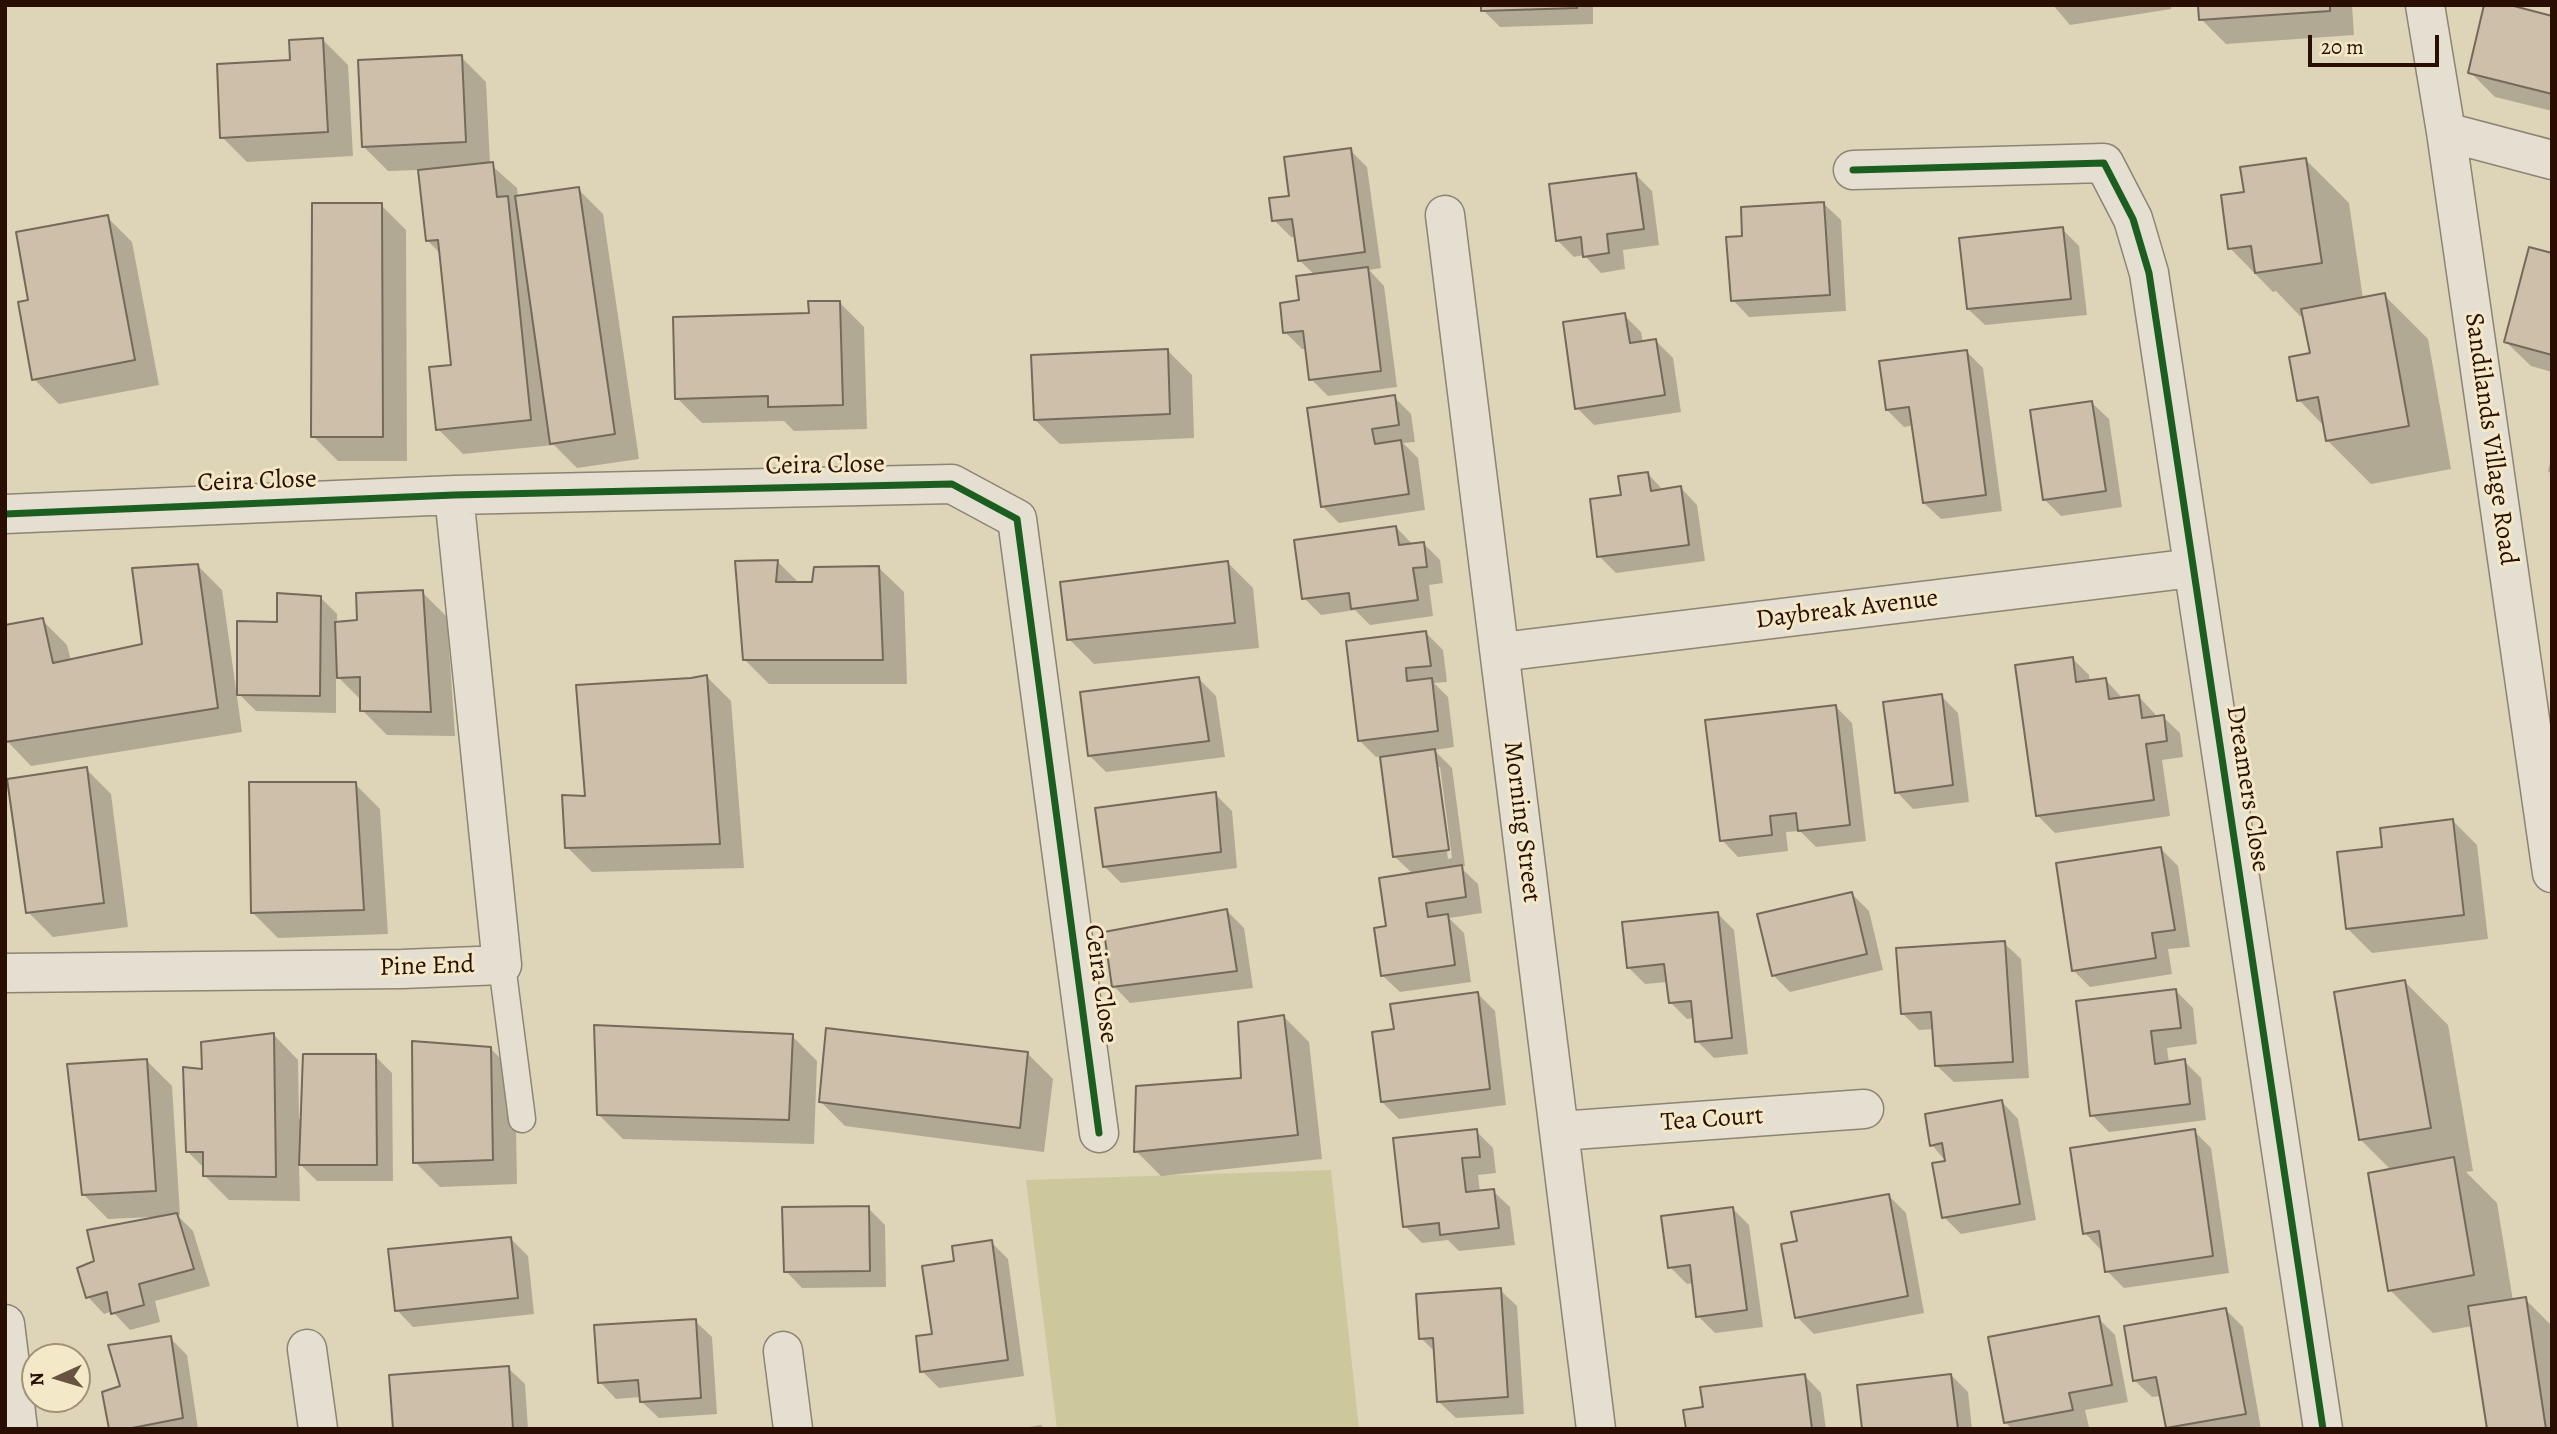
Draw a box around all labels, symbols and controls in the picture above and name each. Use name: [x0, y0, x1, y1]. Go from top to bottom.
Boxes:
scale bar: [2312, 21, 2443, 65]
text: 20 m: [2321, 33, 2364, 61]
street label: Sandilands Village Road: [2457, 311, 2523, 567]
street label: Ceira Close: [765, 449, 885, 483]
street label: Ceira Close: [197, 464, 317, 500]
street label: Daybreak Avenue: [1754, 583, 1940, 637]
street label: Dreamers Close: [2218, 703, 2276, 875]
street label: Morning Street: [1496, 740, 1546, 904]
street label: Ceira Close: [1076, 923, 1124, 1045]
street label: Pine End: [379, 950, 475, 984]
street label: Tea Court: [1660, 1101, 1764, 1139]
north arrow: [21, 1343, 91, 1413]
text: N: [24, 1372, 50, 1387]

